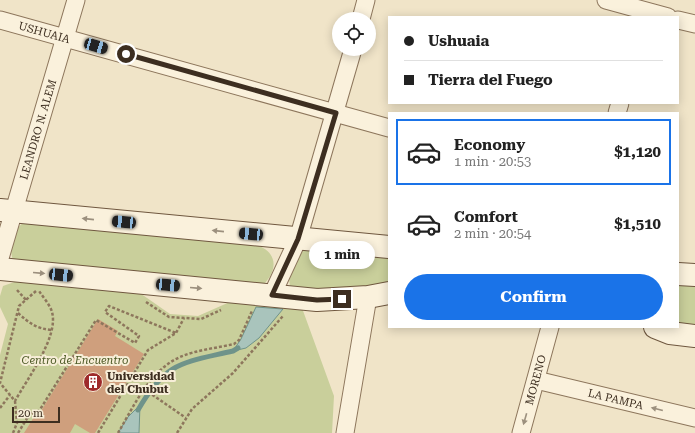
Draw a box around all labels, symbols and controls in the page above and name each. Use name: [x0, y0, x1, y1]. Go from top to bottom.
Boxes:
map controls: [332, 12, 376, 56]
button: locate: [332, 12, 376, 56]
street label: USHUAIA: [17, 19, 72, 46]
text: Ushuaia: [428, 32, 489, 50]
car: [83, 37, 109, 55]
route start: [117, 45, 135, 63]
text: Tierra del Fuego: [428, 71, 553, 89]
street label: LEANDRO N. ALEM: [17, 78, 59, 181]
icon: car: [406, 134, 442, 170]
text: Economy: [454, 136, 525, 154]
text: $1,120: [614, 143, 661, 161]
text: 1 min · 20:53: [454, 154, 531, 169]
icon: car: [406, 206, 442, 242]
text: Comfort: [454, 208, 518, 226]
one-way arrow: [82, 215, 94, 222]
car: [112, 215, 136, 229]
text: $1,510: [614, 215, 661, 233]
text: 2 min · 20:54: [454, 226, 531, 241]
car: [239, 227, 263, 241]
one-way arrow: [212, 228, 224, 234]
callout: 1 min: [309, 241, 375, 269]
text: 1 min: [324, 247, 360, 262]
car: [48, 268, 74, 282]
one-way arrow: [33, 270, 45, 276]
button: Confirm: [404, 274, 663, 320]
car: [156, 278, 180, 292]
one-way arrow: [190, 285, 202, 291]
route end: [333, 290, 351, 308]
street label: MORENO: [523, 353, 549, 407]
park label: Centro de Encuentro: [22, 354, 128, 367]
place label: Universidad del Chubut: [107, 370, 175, 396]
building icon: Universidad del Chubut: [82, 371, 104, 393]
street label: LA PAMPA: [587, 387, 645, 413]
scale bar: [12, 405, 60, 424]
one-way arrow: [651, 406, 663, 412]
text: 20 m: [18, 407, 43, 420]
one-way arrow: [522, 413, 528, 425]

